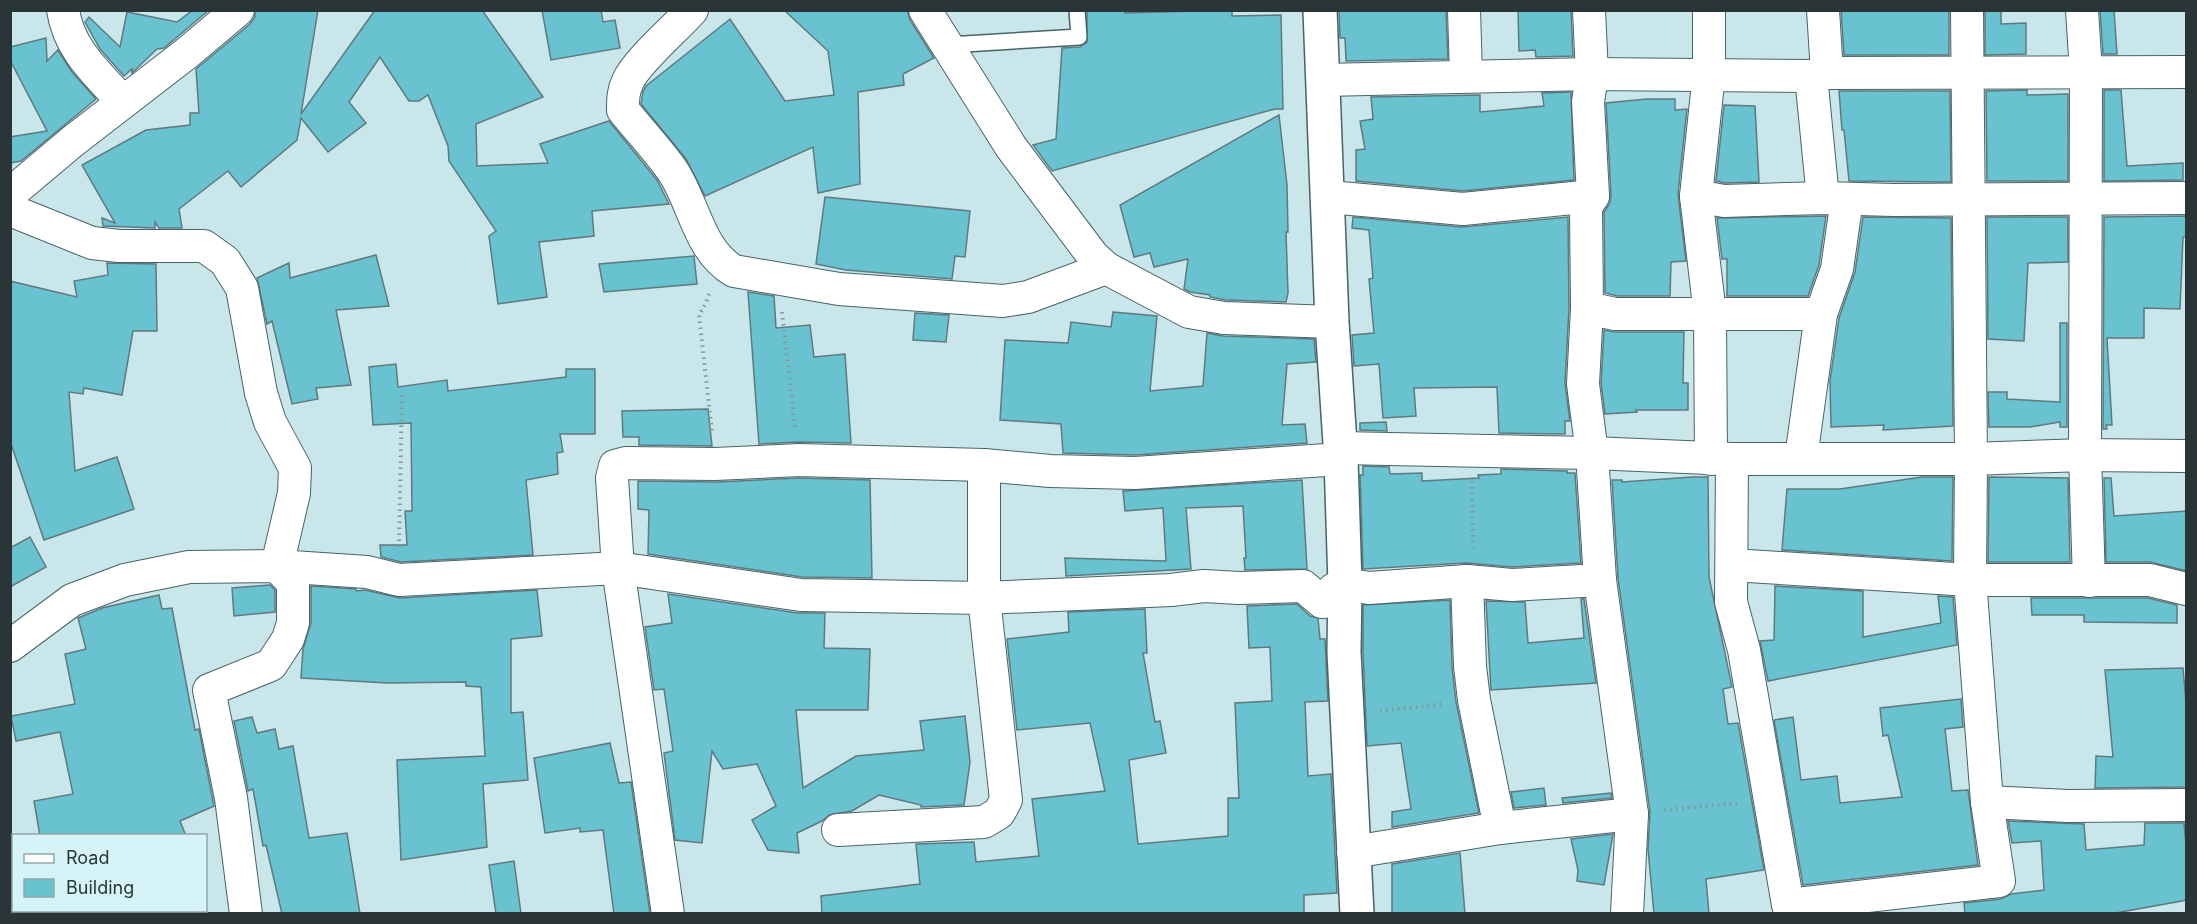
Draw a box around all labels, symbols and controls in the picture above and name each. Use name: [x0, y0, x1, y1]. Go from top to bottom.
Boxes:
legend: [12, 834, 207, 912]
text: Road: [66, 847, 109, 868]
text: Building: [66, 877, 134, 898]

